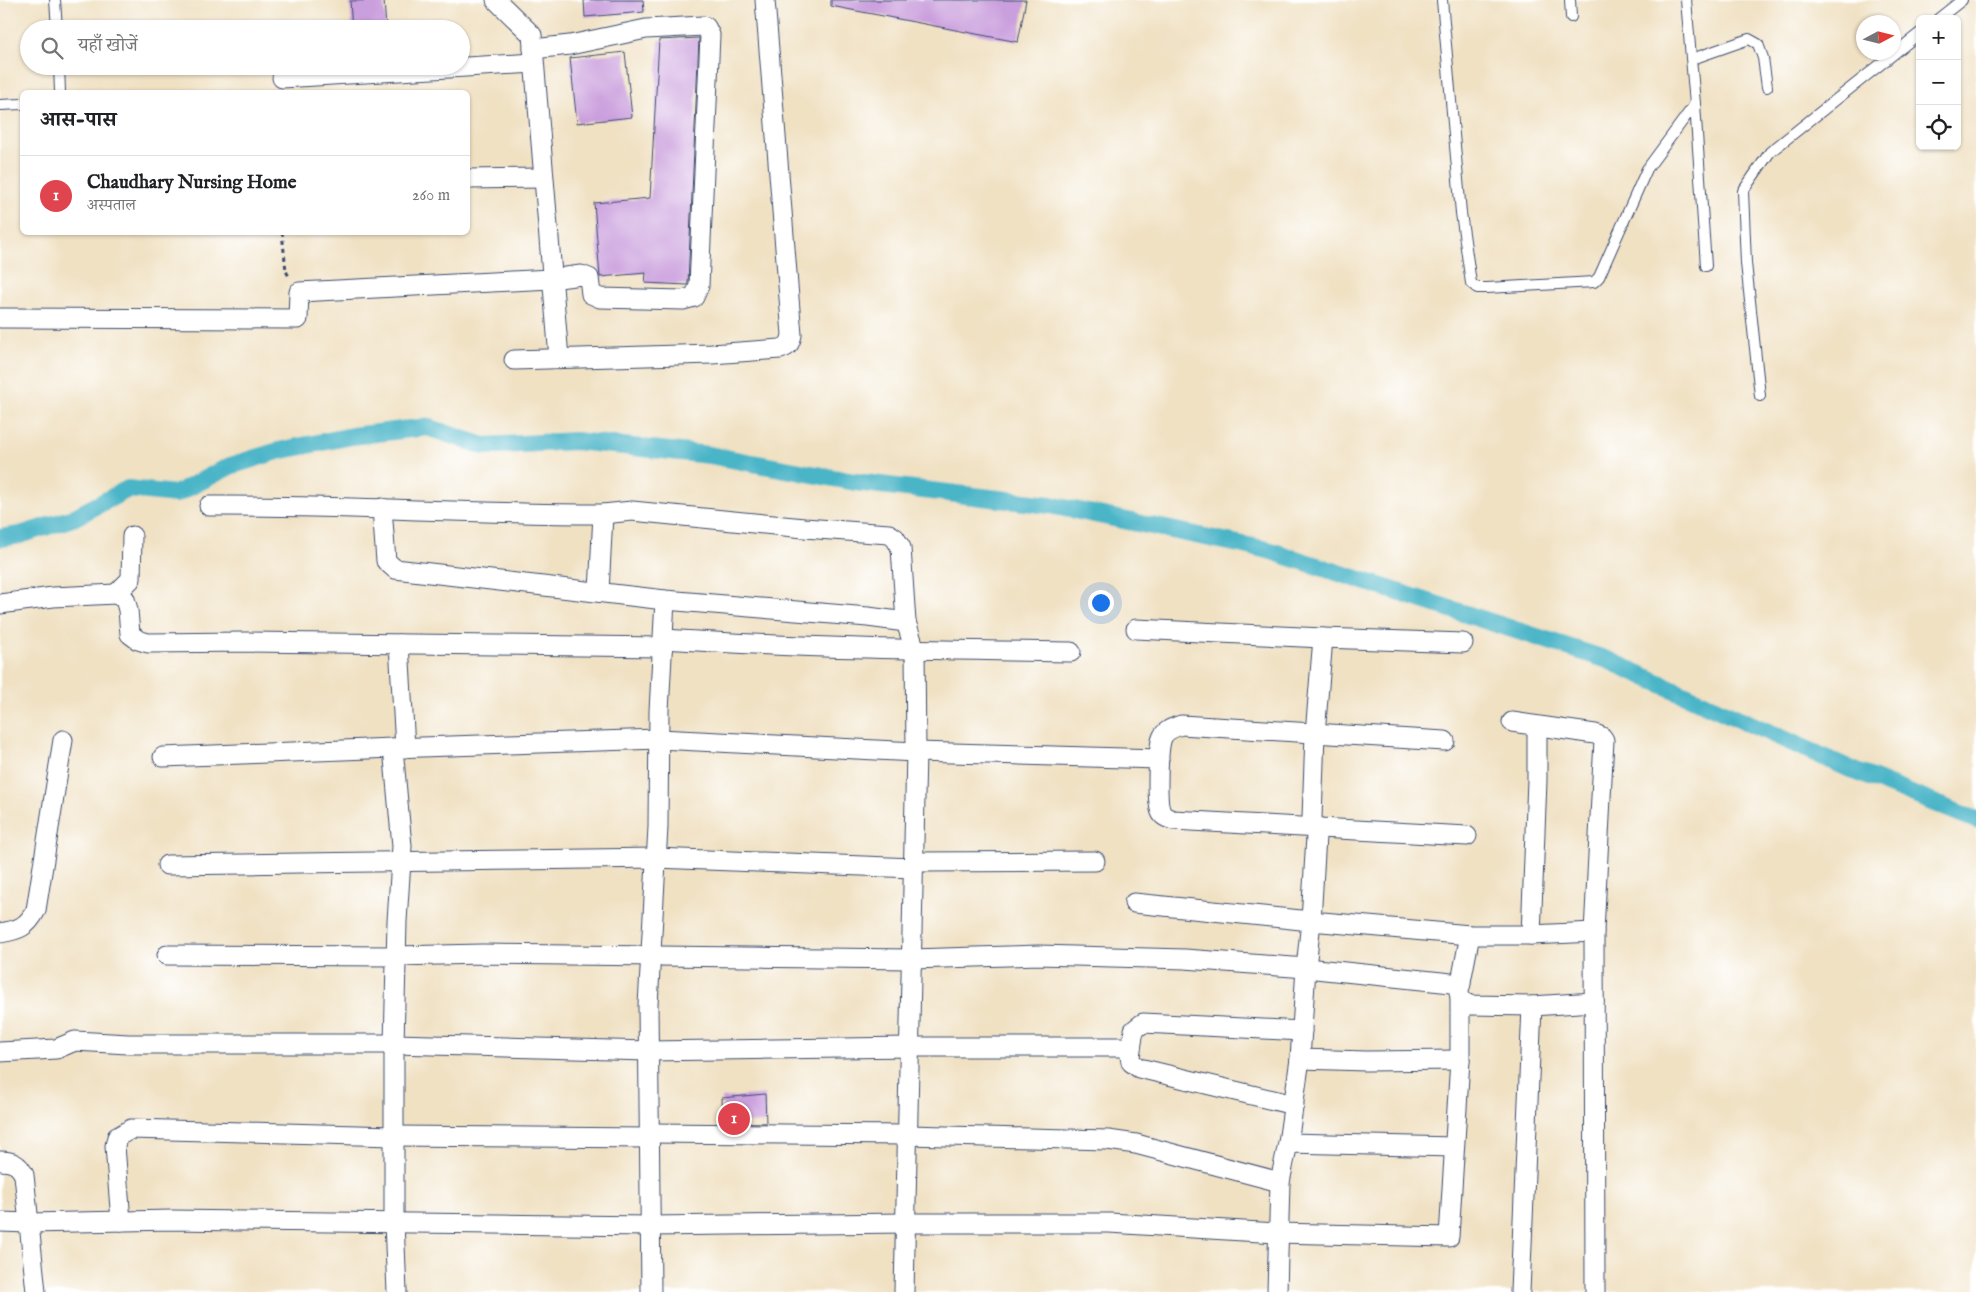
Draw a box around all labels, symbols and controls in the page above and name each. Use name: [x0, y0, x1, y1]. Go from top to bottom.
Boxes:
north arrow: [1856, 15, 1901, 60]
map controls: [1916, 15, 1961, 150]
button: +: [1916, 15, 1961, 60]
search box: [20, 20, 470, 75]
icon: search: [38, 34, 66, 62]
text: यहाँ खोजें: [78, 34, 138, 58]
button: −: [1916, 60, 1961, 105]
button: locate: [1916, 105, 1961, 150]
text: आस-पास: [40, 107, 117, 134]
text: Chaudhary Nursing Home: [87, 171, 296, 195]
text: 1: [53, 186, 59, 206]
text: 260 m: [412, 186, 450, 206]
text: अस्पताल: [87, 196, 136, 216]
your location: [1088, 590, 1114, 616]
pin: 1: [718, 1100, 750, 1138]

